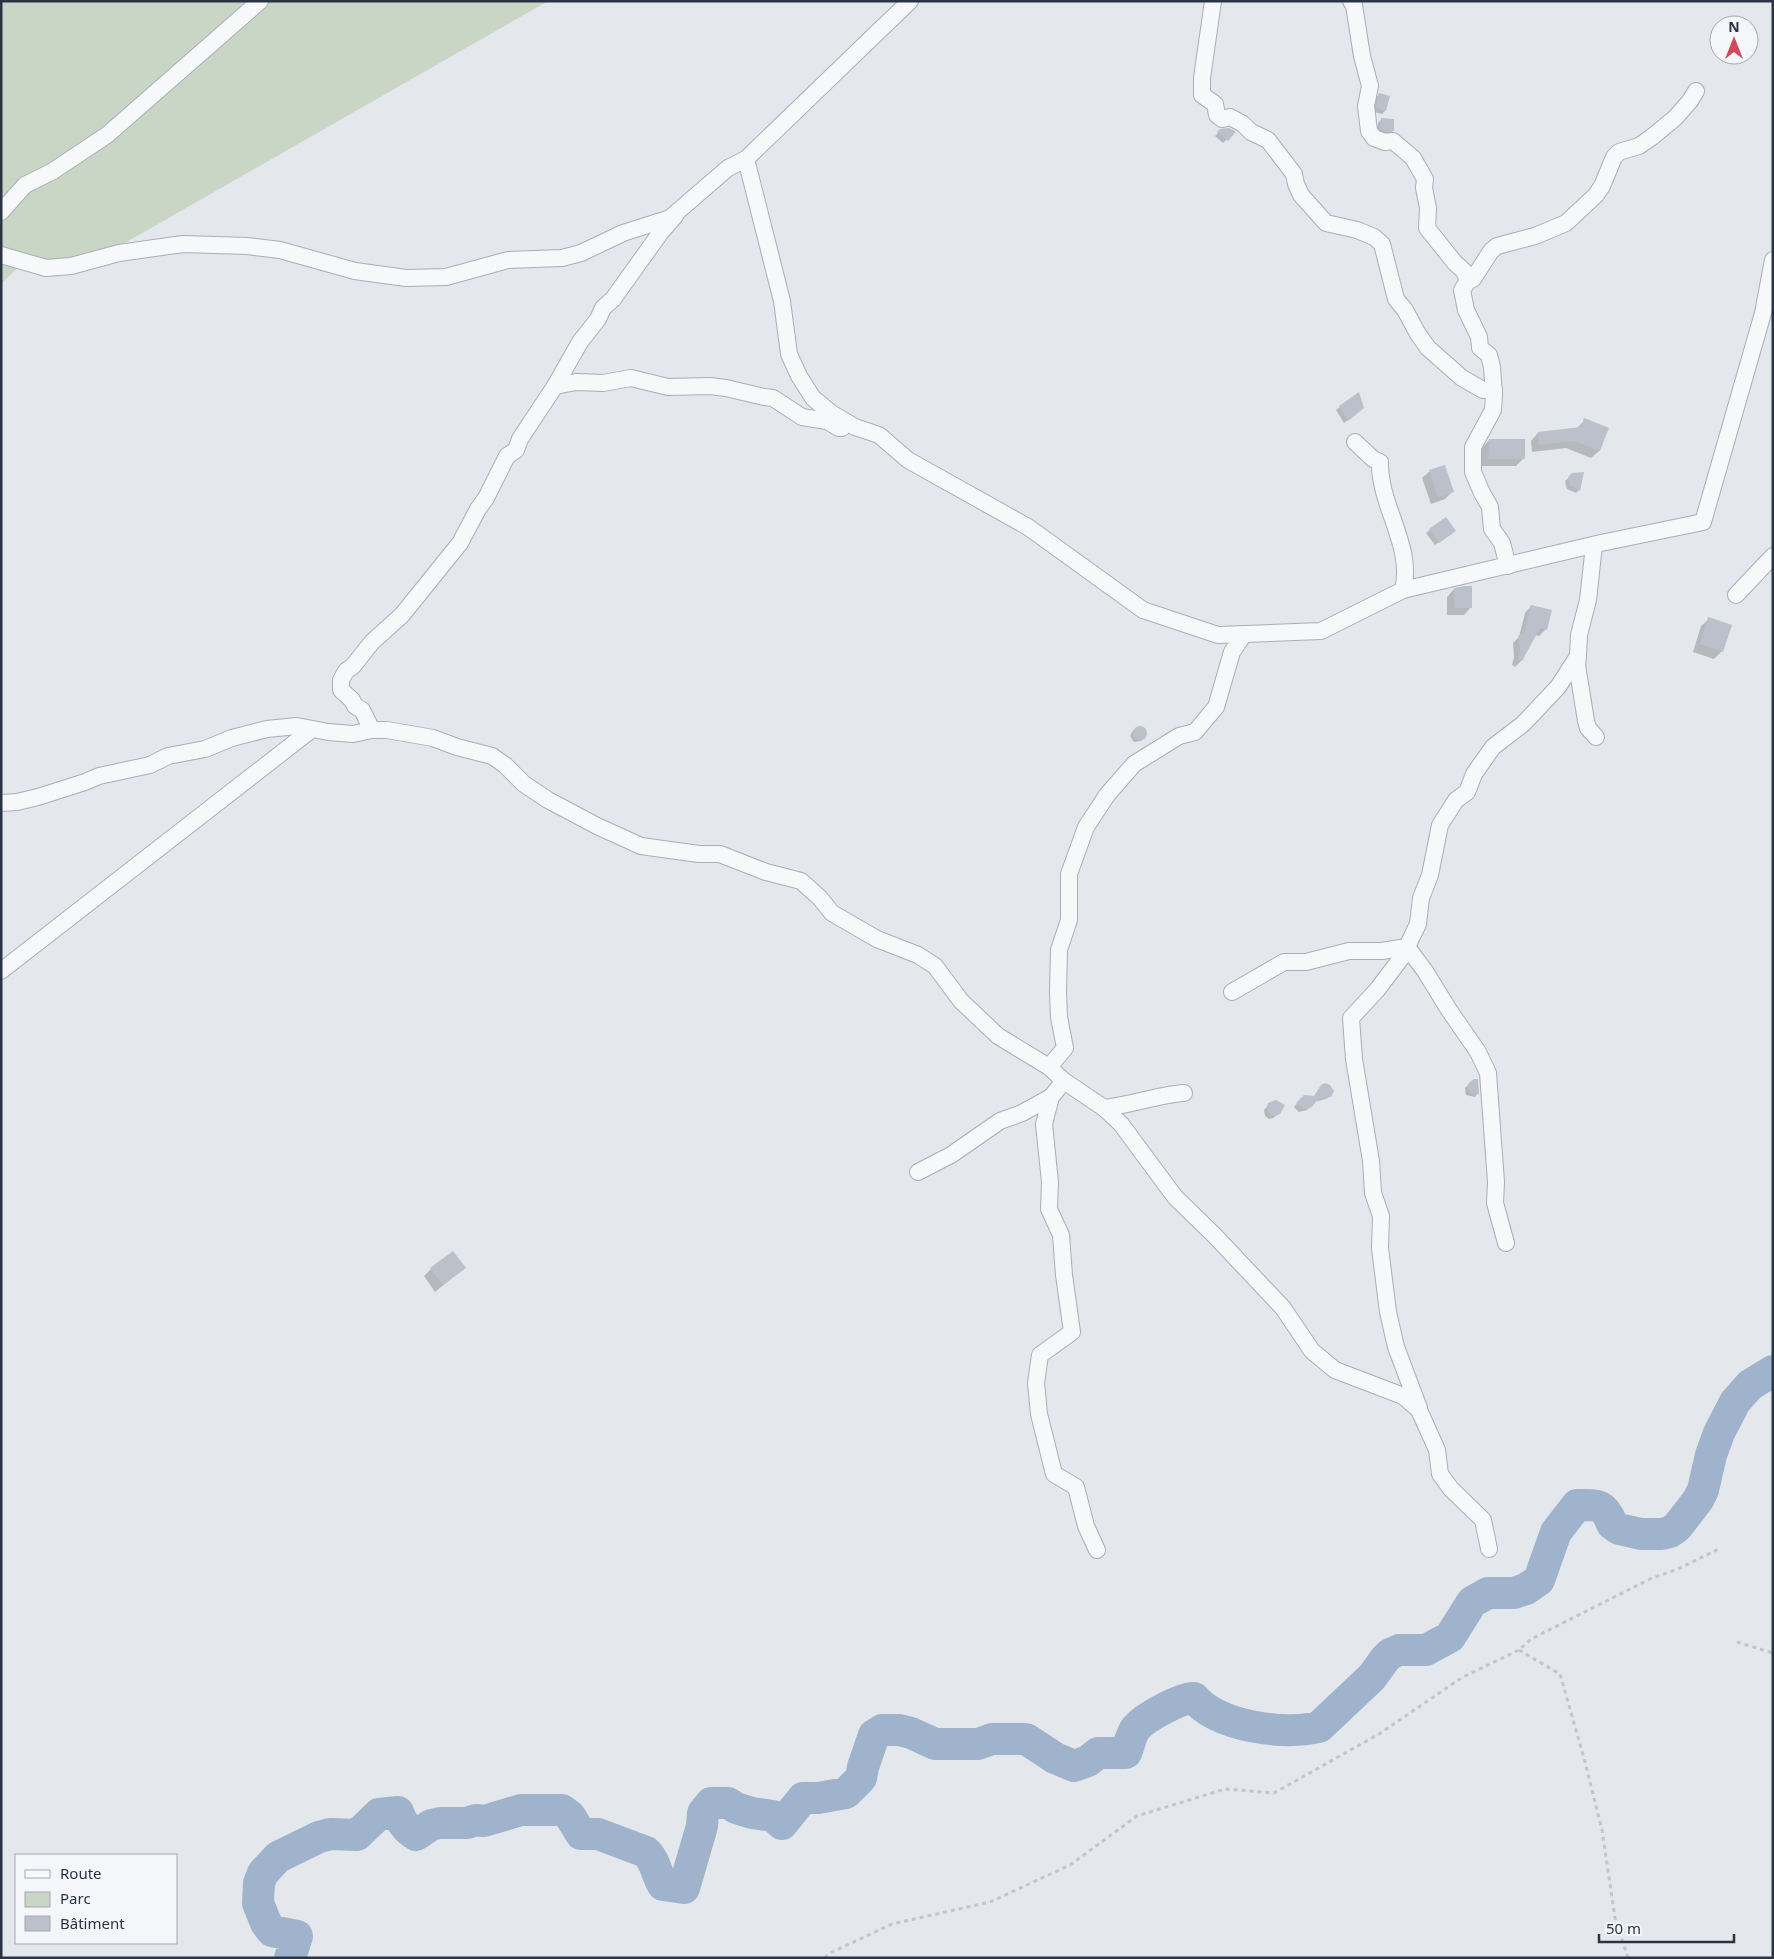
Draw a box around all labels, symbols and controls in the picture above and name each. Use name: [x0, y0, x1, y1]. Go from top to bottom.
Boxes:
north arrow: [1709, 15, 1759, 65]
text: N: [1728, 17, 1740, 36]
legend: [15, 1854, 178, 1944]
text: Route: [60, 1863, 102, 1883]
text: Parc: [60, 1888, 91, 1908]
scale bar: [1599, 1912, 1734, 1944]
text: Bâtiment: [60, 1913, 125, 1933]
text: 50 m: [1606, 1918, 1641, 1938]

